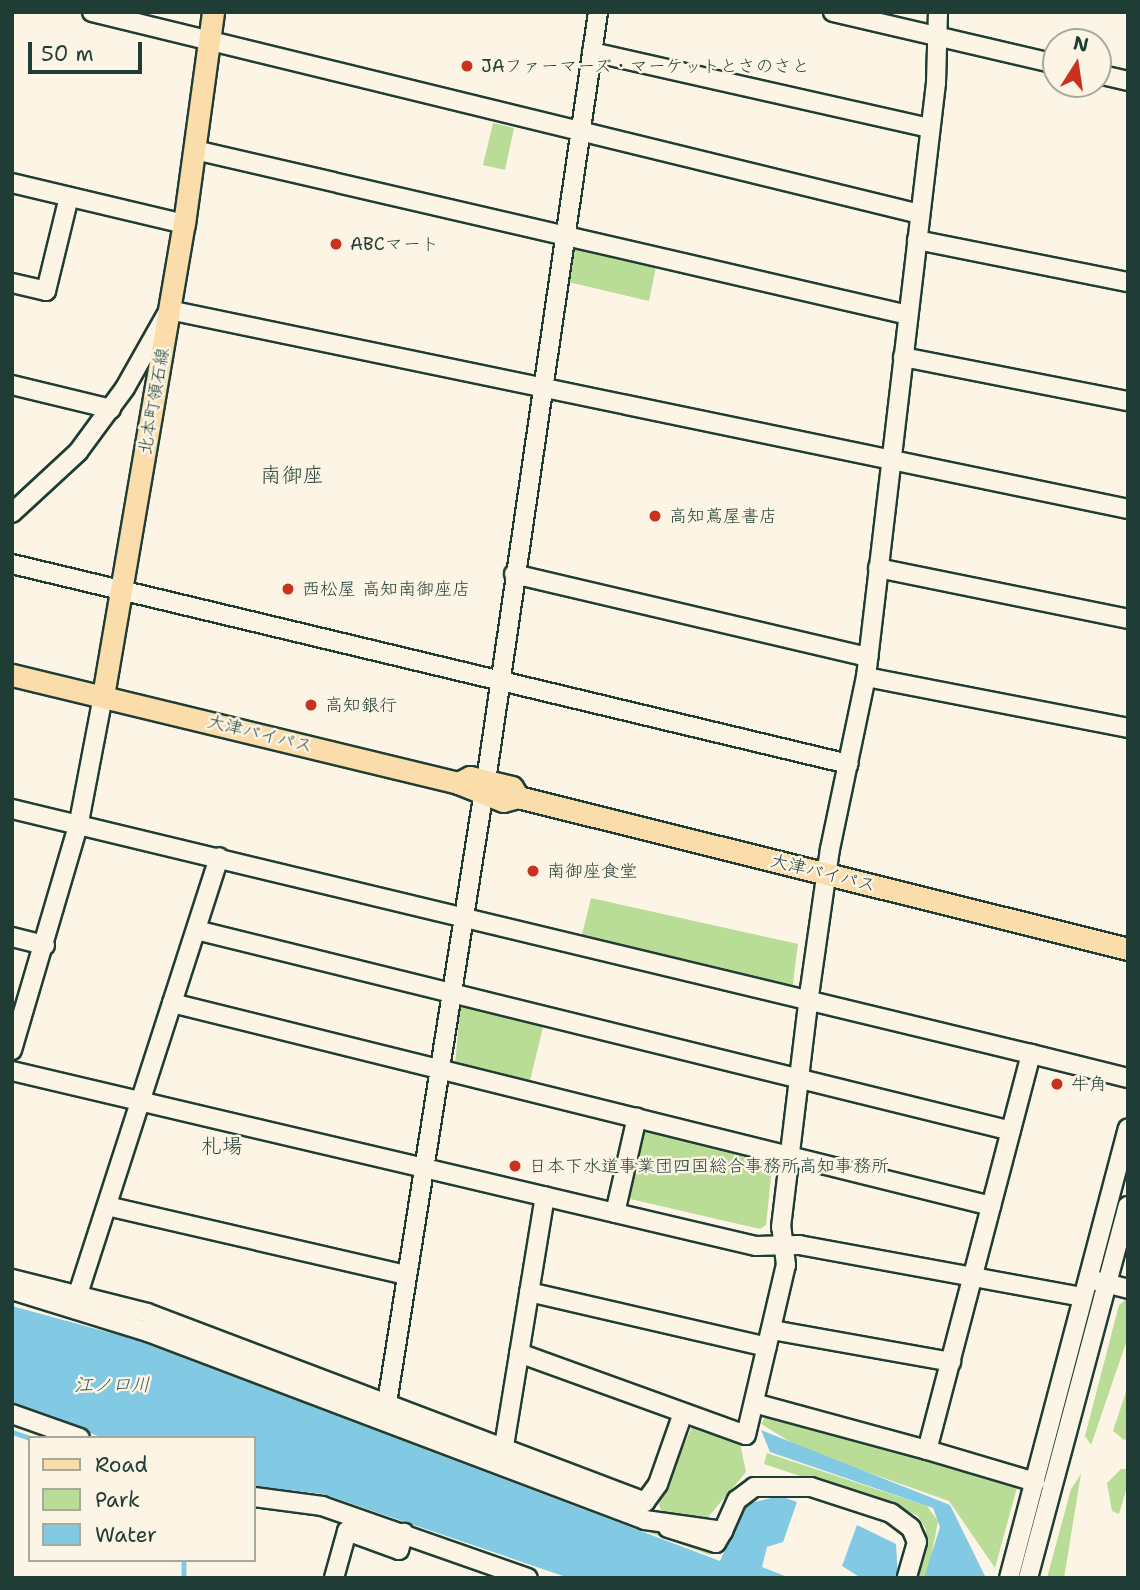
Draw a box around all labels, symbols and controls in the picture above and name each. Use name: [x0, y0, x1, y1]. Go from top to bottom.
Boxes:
scale bar: [32, 28, 145, 72]
north arrow: [1042, 28, 1112, 98]
text: N: [1071, 30, 1091, 58]
text: 50 m: [41, 40, 94, 68]
place label: JAファーマーズ・マーケットとさのさと: [481, 55, 811, 77]
marker: JAファーマーズ・マーケットとさのさと: [459, 58, 475, 74]
place label: ABCマート: [350, 233, 439, 255]
marker: ABCマート: [328, 236, 344, 252]
street label: 北本町領石線: [134, 346, 174, 456]
district label: 南御座: [261, 462, 323, 488]
place label: 高知蔦屋書店: [669, 505, 777, 527]
marker: 高知蔦屋書店: [647, 508, 663, 524]
place label: 西松屋 高知南御座店: [302, 578, 470, 600]
marker: 西松屋 高知南御座店: [280, 581, 296, 597]
place label: 高知銀行: [325, 694, 397, 716]
marker: 高知銀行: [303, 697, 319, 713]
street label: 大津バイパス: [205, 710, 315, 758]
street label: 大津バイパス: [768, 849, 878, 897]
place label: 南御座食堂: [547, 860, 637, 882]
marker: 南御座食堂: [525, 863, 541, 879]
place label: 牛角: [1071, 1073, 1107, 1095]
marker: 牛角: [1049, 1076, 1065, 1092]
district label: 札場: [201, 1133, 243, 1159]
place label: 日本下水道事業団四国総合事務所高知事務所: [529, 1155, 889, 1177]
marker: 日本下水道事業団四国総合事務所高知事務所: [507, 1158, 523, 1174]
water label: 江ノ口川: [74, 1374, 150, 1396]
legend: [28, 1436, 256, 1562]
text: Road: [95, 1451, 148, 1479]
text: Park: [95, 1486, 140, 1514]
text: Water: [95, 1521, 157, 1549]

